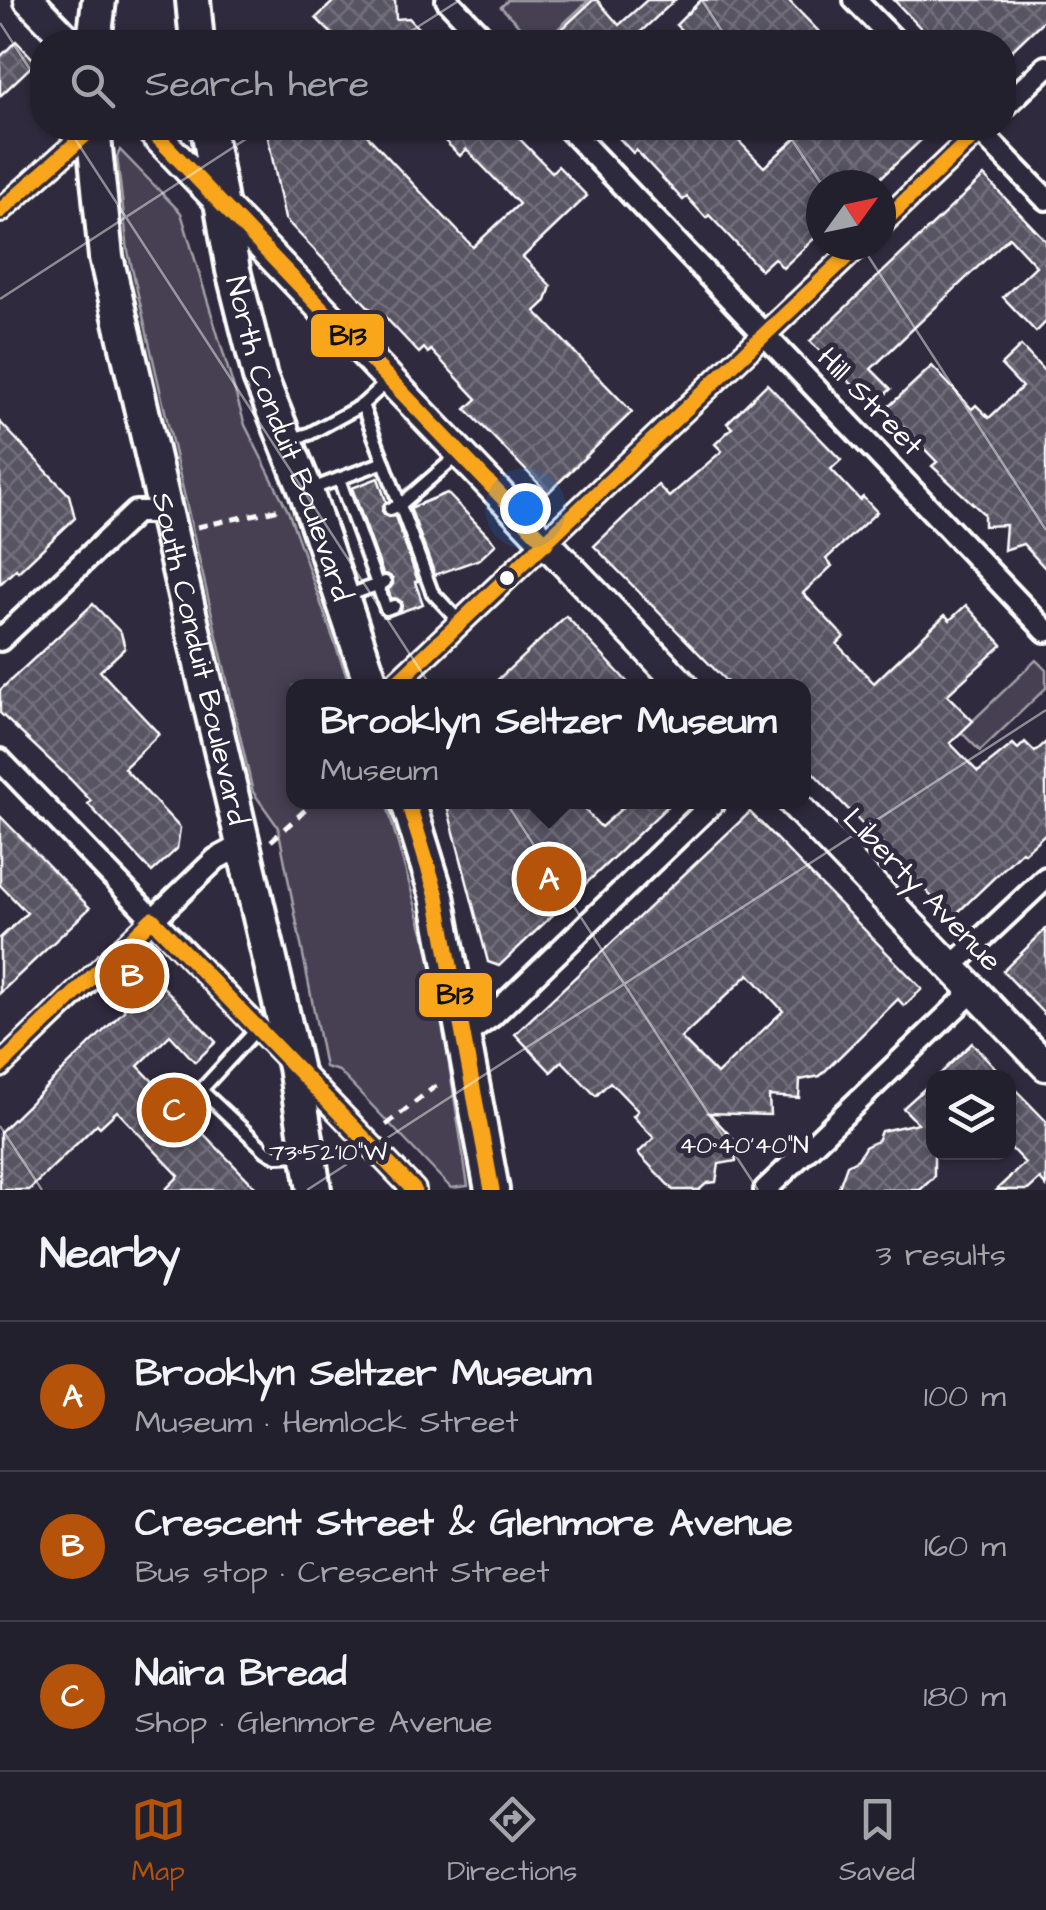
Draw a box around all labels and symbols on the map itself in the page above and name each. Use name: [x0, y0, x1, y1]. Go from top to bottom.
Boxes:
north arrow: [806, 170, 896, 260]
street label: North Conduit Boulevard: [214, 272, 363, 607]
line badge: B13: [309, 312, 386, 359]
text: B13: [329, 317, 368, 356]
street label: Hill Street: [807, 338, 933, 466]
your location: [500, 483, 551, 534]
street label: South Conduit Boulevard: [141, 488, 259, 829]
unlabelled marker: [497, 568, 517, 588]
street label: Liberty Avenue: [832, 799, 1011, 982]
pin: A: [516, 842, 582, 916]
pin: B: [100, 938, 164, 1014]
line badge: B13: [417, 971, 494, 1019]
text: B13: [436, 976, 475, 1015]
pin: C: [142, 1072, 206, 1148]
text: 40°40'40"N: [679, 1128, 809, 1163]
text: 73°52'10"W: [269, 1135, 388, 1170]

